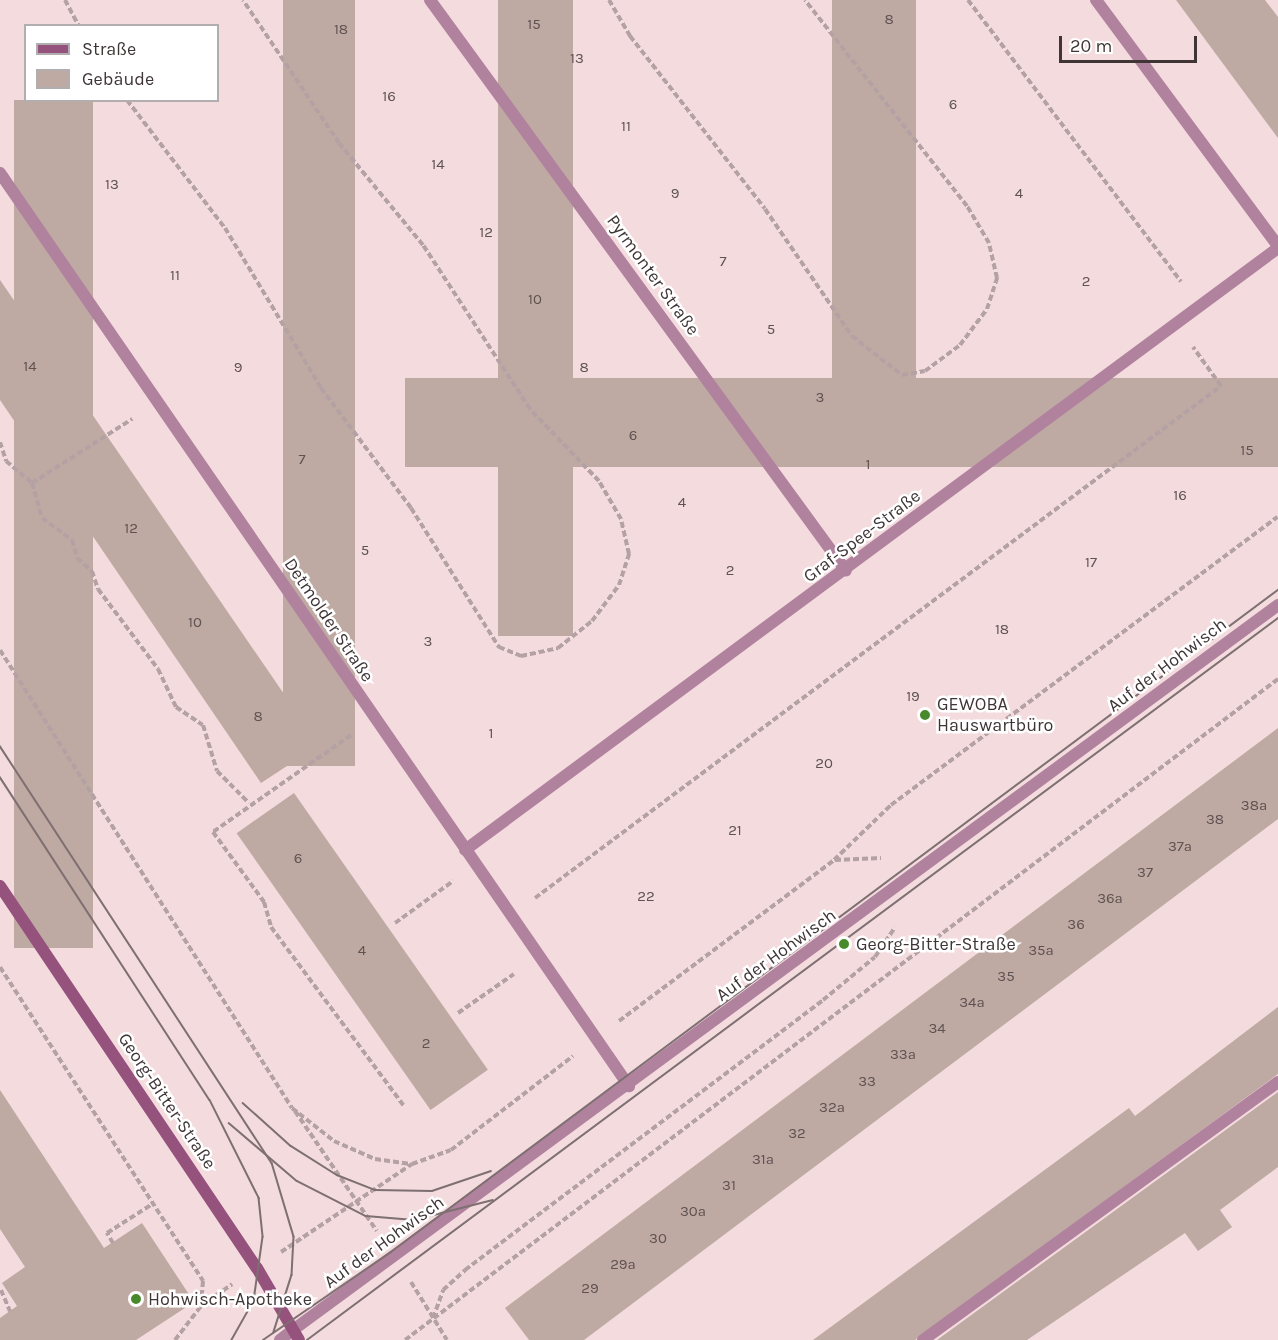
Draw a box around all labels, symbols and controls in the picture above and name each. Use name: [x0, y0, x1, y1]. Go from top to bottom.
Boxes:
house number: 8: [884, 11, 894, 29]
house number: 15: [527, 16, 541, 34]
house number: 18: [334, 21, 348, 39]
legend: [24, 24, 219, 102]
scale bar: [1062, 24, 1200, 62]
text: 20 m: [1070, 35, 1112, 57]
text: Straße: [82, 38, 136, 60]
house number: 13: [570, 50, 584, 68]
text: Gebäude: [82, 68, 154, 90]
house number: 16: [382, 88, 396, 106]
house number: 6: [949, 96, 957, 114]
house number: 11: [621, 118, 631, 136]
house number: 14: [431, 156, 445, 174]
house number: 13: [105, 176, 119, 194]
house number: 9: [671, 185, 679, 203]
house number: 4: [1015, 185, 1023, 203]
street label: Pyrmonter Straße: [602, 211, 704, 339]
house number: 12: [479, 224, 493, 242]
house number: 7: [719, 253, 727, 271]
house number: 11: [170, 267, 180, 285]
house number: 2: [1082, 273, 1090, 291]
house number: 10: [528, 291, 542, 309]
house number: 5: [767, 321, 775, 339]
house number: 14: [23, 358, 37, 376]
house number: 9: [234, 359, 242, 377]
house number: 8: [579, 359, 589, 377]
house number: 3: [816, 389, 824, 407]
house number: 6: [629, 427, 637, 445]
house number: 15: [1240, 442, 1254, 460]
house number: 7: [298, 451, 306, 469]
house number: 1: [866, 456, 870, 474]
street label: Graf-Spee-Straße: [799, 485, 925, 587]
house number: 16: [1173, 487, 1187, 505]
house number: 4: [678, 494, 686, 512]
house number: 12: [124, 520, 138, 538]
house number: 5: [361, 542, 369, 560]
street label: Detmolder Straße: [280, 554, 378, 686]
house number: 17: [1085, 554, 1097, 572]
house number: 2: [726, 562, 734, 580]
street label: Auf der Hohwisch: [1103, 613, 1231, 717]
house number: 10: [188, 614, 202, 632]
house number: 18: [995, 621, 1009, 639]
house number: 3: [424, 633, 432, 651]
house number: 19: [906, 688, 920, 706]
place label: GEWOBA Hauswartbüro: [937, 694, 1053, 736]
house number: 8: [253, 708, 263, 726]
marker: GEWOBA Hauswartbüro: [918, 708, 932, 722]
house number: 1: [489, 725, 493, 743]
house number: 20: [815, 755, 833, 773]
house number: 38a: [1241, 797, 1267, 815]
house number: 38: [1206, 811, 1224, 829]
house number: 21: [728, 822, 742, 840]
house number: 37a: [1168, 838, 1192, 856]
house number: 6: [294, 850, 302, 868]
house number: 37: [1137, 864, 1153, 882]
house number: 22: [637, 888, 655, 906]
house number: 36a: [1097, 890, 1123, 908]
street label: Auf der Hohwisch: [712, 904, 840, 1006]
house number: 36: [1067, 916, 1085, 934]
place label: Georg-Bitter-Straße: [856, 933, 1016, 955]
marker: Georg-Bitter-Straße: [837, 937, 851, 951]
house number: 4: [358, 942, 366, 960]
house number: 35a: [1028, 942, 1054, 960]
house number: 35: [997, 968, 1015, 986]
house number: 34a: [959, 994, 985, 1012]
house number: 34: [928, 1020, 946, 1038]
street label: Georg-Bitter-Straße: [113, 1029, 221, 1173]
house number: 2: [422, 1035, 430, 1053]
house number: 33a: [890, 1046, 916, 1064]
house number: 33: [858, 1073, 876, 1091]
house number: 32a: [819, 1099, 845, 1117]
house number: 32: [788, 1125, 806, 1143]
house number: 31a: [752, 1151, 774, 1169]
house number: 31: [722, 1177, 736, 1195]
street label: Auf der Hohwisch: [320, 1191, 448, 1293]
house number: 30a: [680, 1203, 706, 1221]
house number: 30: [649, 1230, 667, 1248]
house number: 29a: [610, 1256, 636, 1274]
house number: 29: [581, 1280, 599, 1298]
place label: Hohwisch-Apotheke: [148, 1288, 312, 1310]
marker: Hohwisch-Apotheke: [129, 1292, 143, 1306]

